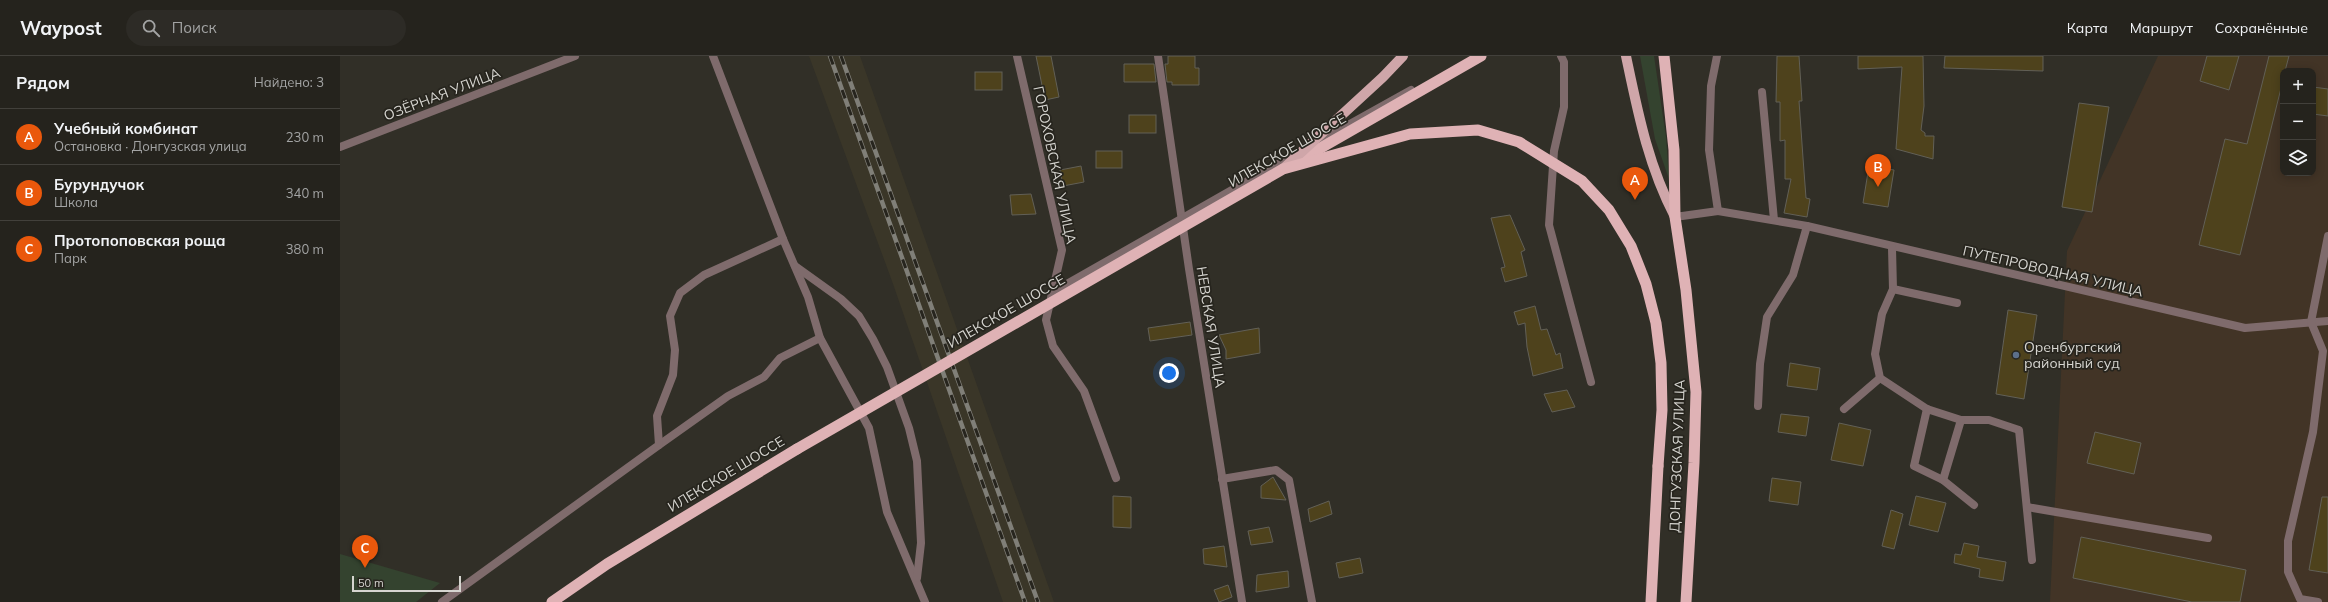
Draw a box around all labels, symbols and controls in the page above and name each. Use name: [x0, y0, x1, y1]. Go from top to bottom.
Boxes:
search box: [126, 10, 406, 46]
text: Waypost: [20, 16, 102, 40]
icon: search: [140, 17, 162, 39]
text: Поиск: [172, 18, 217, 37]
text: Карта: [2067, 19, 2108, 37]
text: Маршрут: [2130, 19, 2193, 37]
text: Сохранённые: [2215, 19, 2308, 37]
street label: ОЗЁРНАЯ УЛИЦА: [381, 63, 504, 125]
map controls: [2280, 68, 2316, 176]
button: +: [2280, 68, 2316, 104]
text: Рядом: [16, 72, 70, 93]
text: Найдено: 3: [254, 74, 324, 90]
street label: ГОРОХОВСКАЯ УЛИЦА: [1029, 84, 1081, 246]
button: −: [2280, 104, 2316, 140]
street label: ИЛЕКСКОЕ ШОССЕ: [1225, 109, 1349, 191]
text: Учебный комбинат: [54, 119, 197, 138]
text: A: [24, 129, 34, 145]
text: 230 m: [286, 129, 324, 145]
text: Остановка · Донгузская улица: [54, 138, 247, 154]
button: layers: [2280, 140, 2316, 176]
pin: B: [1865, 154, 1891, 187]
pin: A: [1622, 167, 1648, 200]
text: Бурундучок: [54, 175, 144, 194]
text: B: [25, 185, 33, 201]
text: 340 m: [286, 185, 324, 201]
text: Школа: [54, 194, 98, 210]
text: Протопоповская роща: [54, 231, 226, 250]
text: C: [25, 241, 33, 257]
text: 380 m: [286, 241, 324, 257]
street label: ПУТЕПРОВОДНАЯ УЛИЦА: [1961, 241, 2146, 301]
text: Парк: [54, 250, 87, 266]
street label: НЕВСКАЯ УЛИЦА: [1193, 265, 1230, 390]
street label: ИЛЕКСКОЕ ШОССЕ: [944, 270, 1068, 352]
place label: Оренбургский районный суд: [2024, 338, 2121, 372]
marker: Оренбургский районный суд: [2011, 350, 2021, 360]
your location: [1159, 363, 1179, 383]
street label: ДОНГУЗСКАЯ УЛИЦА: [1665, 379, 1689, 533]
street label: ИЛЕКСКОЕ ШОССЕ: [664, 432, 788, 516]
pin: C: [352, 535, 378, 568]
scale bar: [352, 574, 461, 593]
text: 50 m: [358, 576, 384, 590]

